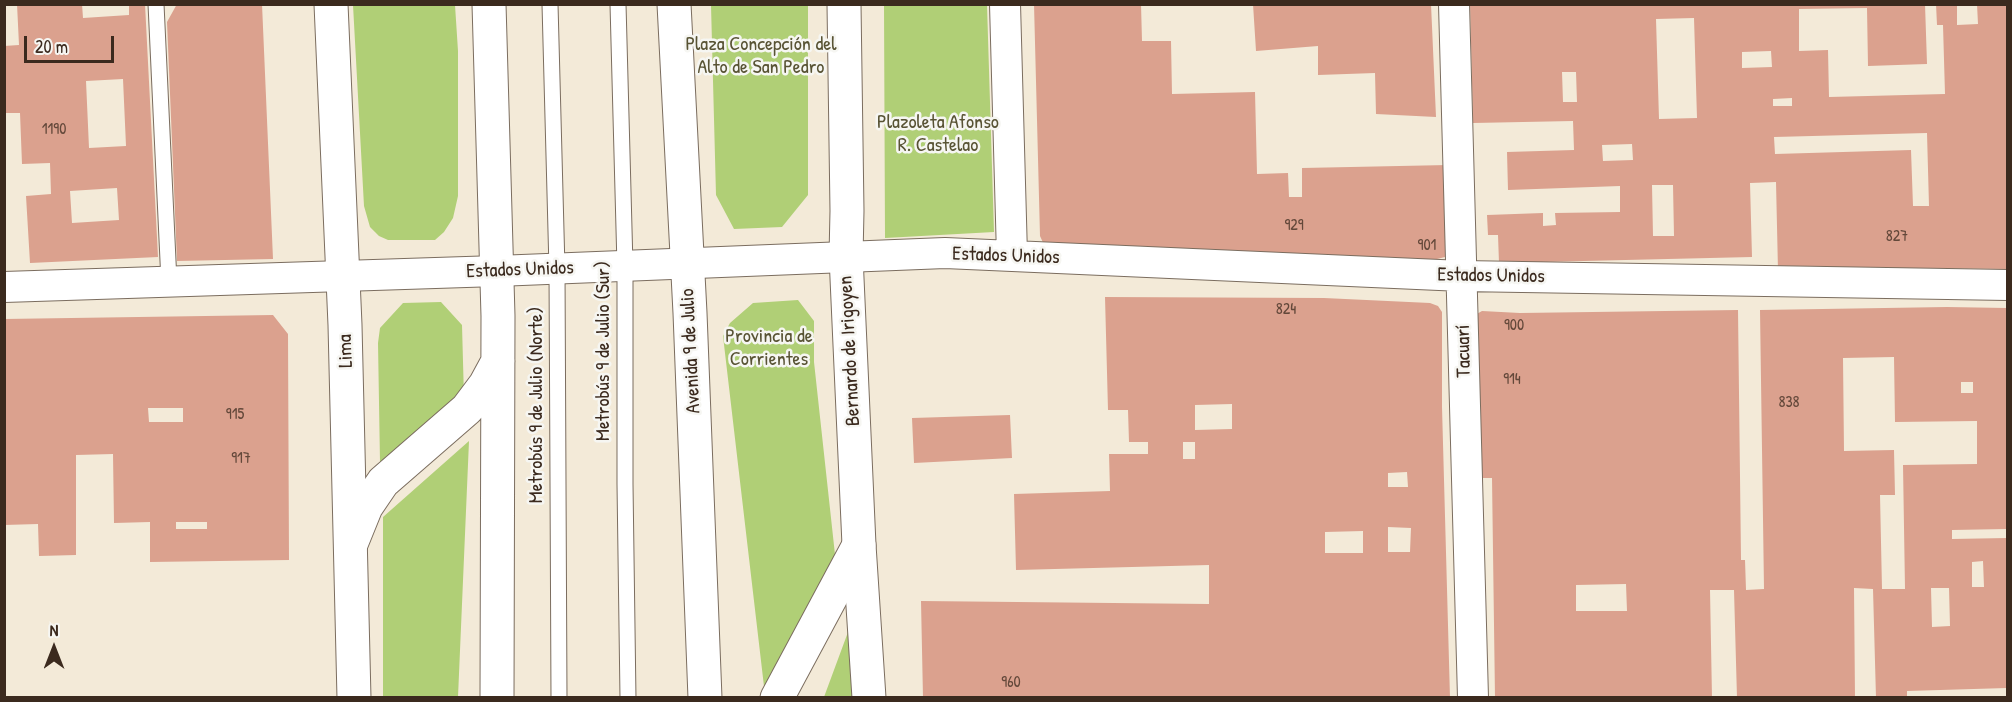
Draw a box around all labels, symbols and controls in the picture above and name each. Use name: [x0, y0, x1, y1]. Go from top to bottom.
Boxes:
scale bar: [27, 24, 117, 62]
park label: Plaza Concepción del Alto de San Pedro: [685, 33, 837, 80]
text: 20 m: [35, 34, 68, 59]
park label: Plazoleta Afonso R. Castelao: [877, 111, 999, 158]
house number: 1190: [42, 120, 66, 140]
house number: 929: [1284, 216, 1304, 236]
house number: 827: [1886, 227, 1908, 247]
house number: 901: [1418, 236, 1436, 256]
street label: Estados Unidos: [952, 242, 1060, 270]
street label: Estados Unidos: [466, 256, 574, 284]
street label: Metrobús 9 de Julio (Sur): [592, 261, 616, 441]
street label: Estados Unidos: [1437, 263, 1545, 289]
street label: Bernardo de Irigoyen: [834, 275, 866, 427]
street label: Avenida 9 de Julio: [676, 288, 706, 414]
house number: 824: [1276, 300, 1296, 320]
street label: Metrobús 9 de Julio (Norte): [525, 307, 549, 503]
house number: 900: [1504, 316, 1524, 336]
street label: Tacuarí: [1452, 324, 1476, 378]
park label: Provincia de Corrientes: [725, 325, 813, 372]
street label: Lima: [333, 334, 359, 368]
house number: 914: [1503, 370, 1521, 390]
house number: 838: [1778, 393, 1800, 413]
house number: 915: [226, 405, 244, 425]
house number: 917: [231, 449, 251, 469]
north arrow: [24, 618, 84, 678]
text: N: [50, 619, 58, 641]
house number: 960: [1001, 673, 1021, 693]

